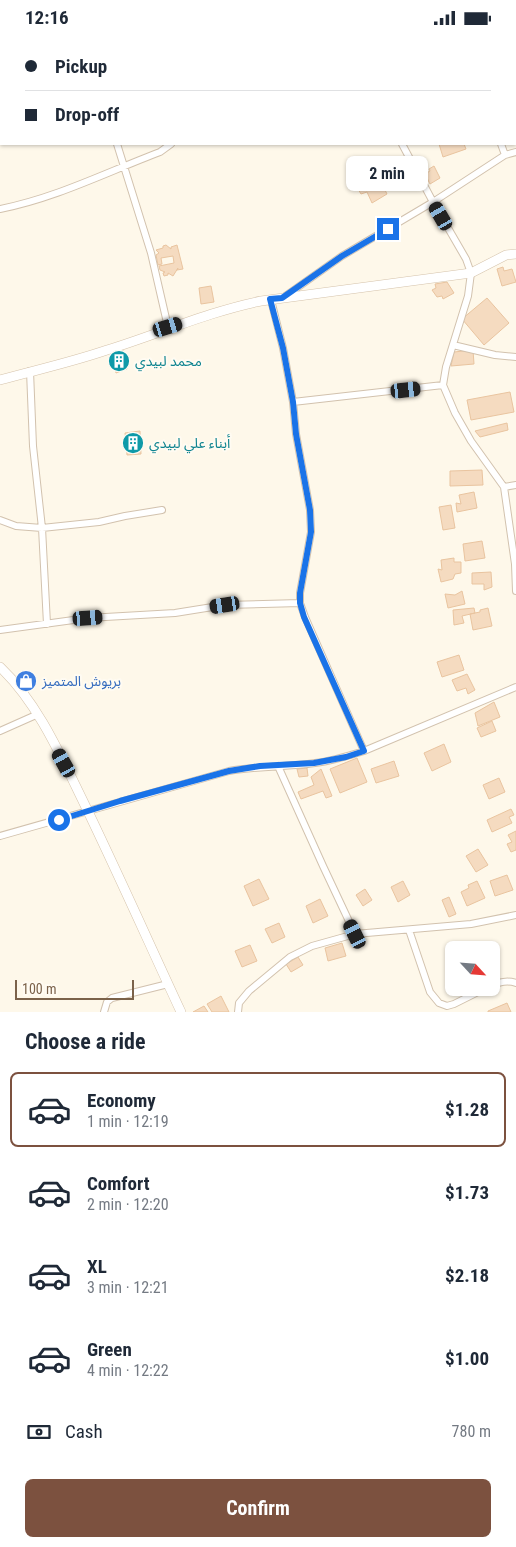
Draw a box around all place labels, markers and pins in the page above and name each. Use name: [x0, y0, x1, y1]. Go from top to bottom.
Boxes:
building icon: محمد لبيدي: [107, 349, 131, 373]
place label: محمد لبيدي: [135, 353, 202, 372]
building icon: أبناء علي لبيدي: [121, 431, 145, 455]
place label: أبناء علي لبيدي: [149, 434, 231, 454]
shop icon: بريوش المتميز: [14, 669, 38, 693]
place label: بريوش المتميز: [41, 673, 121, 690]

